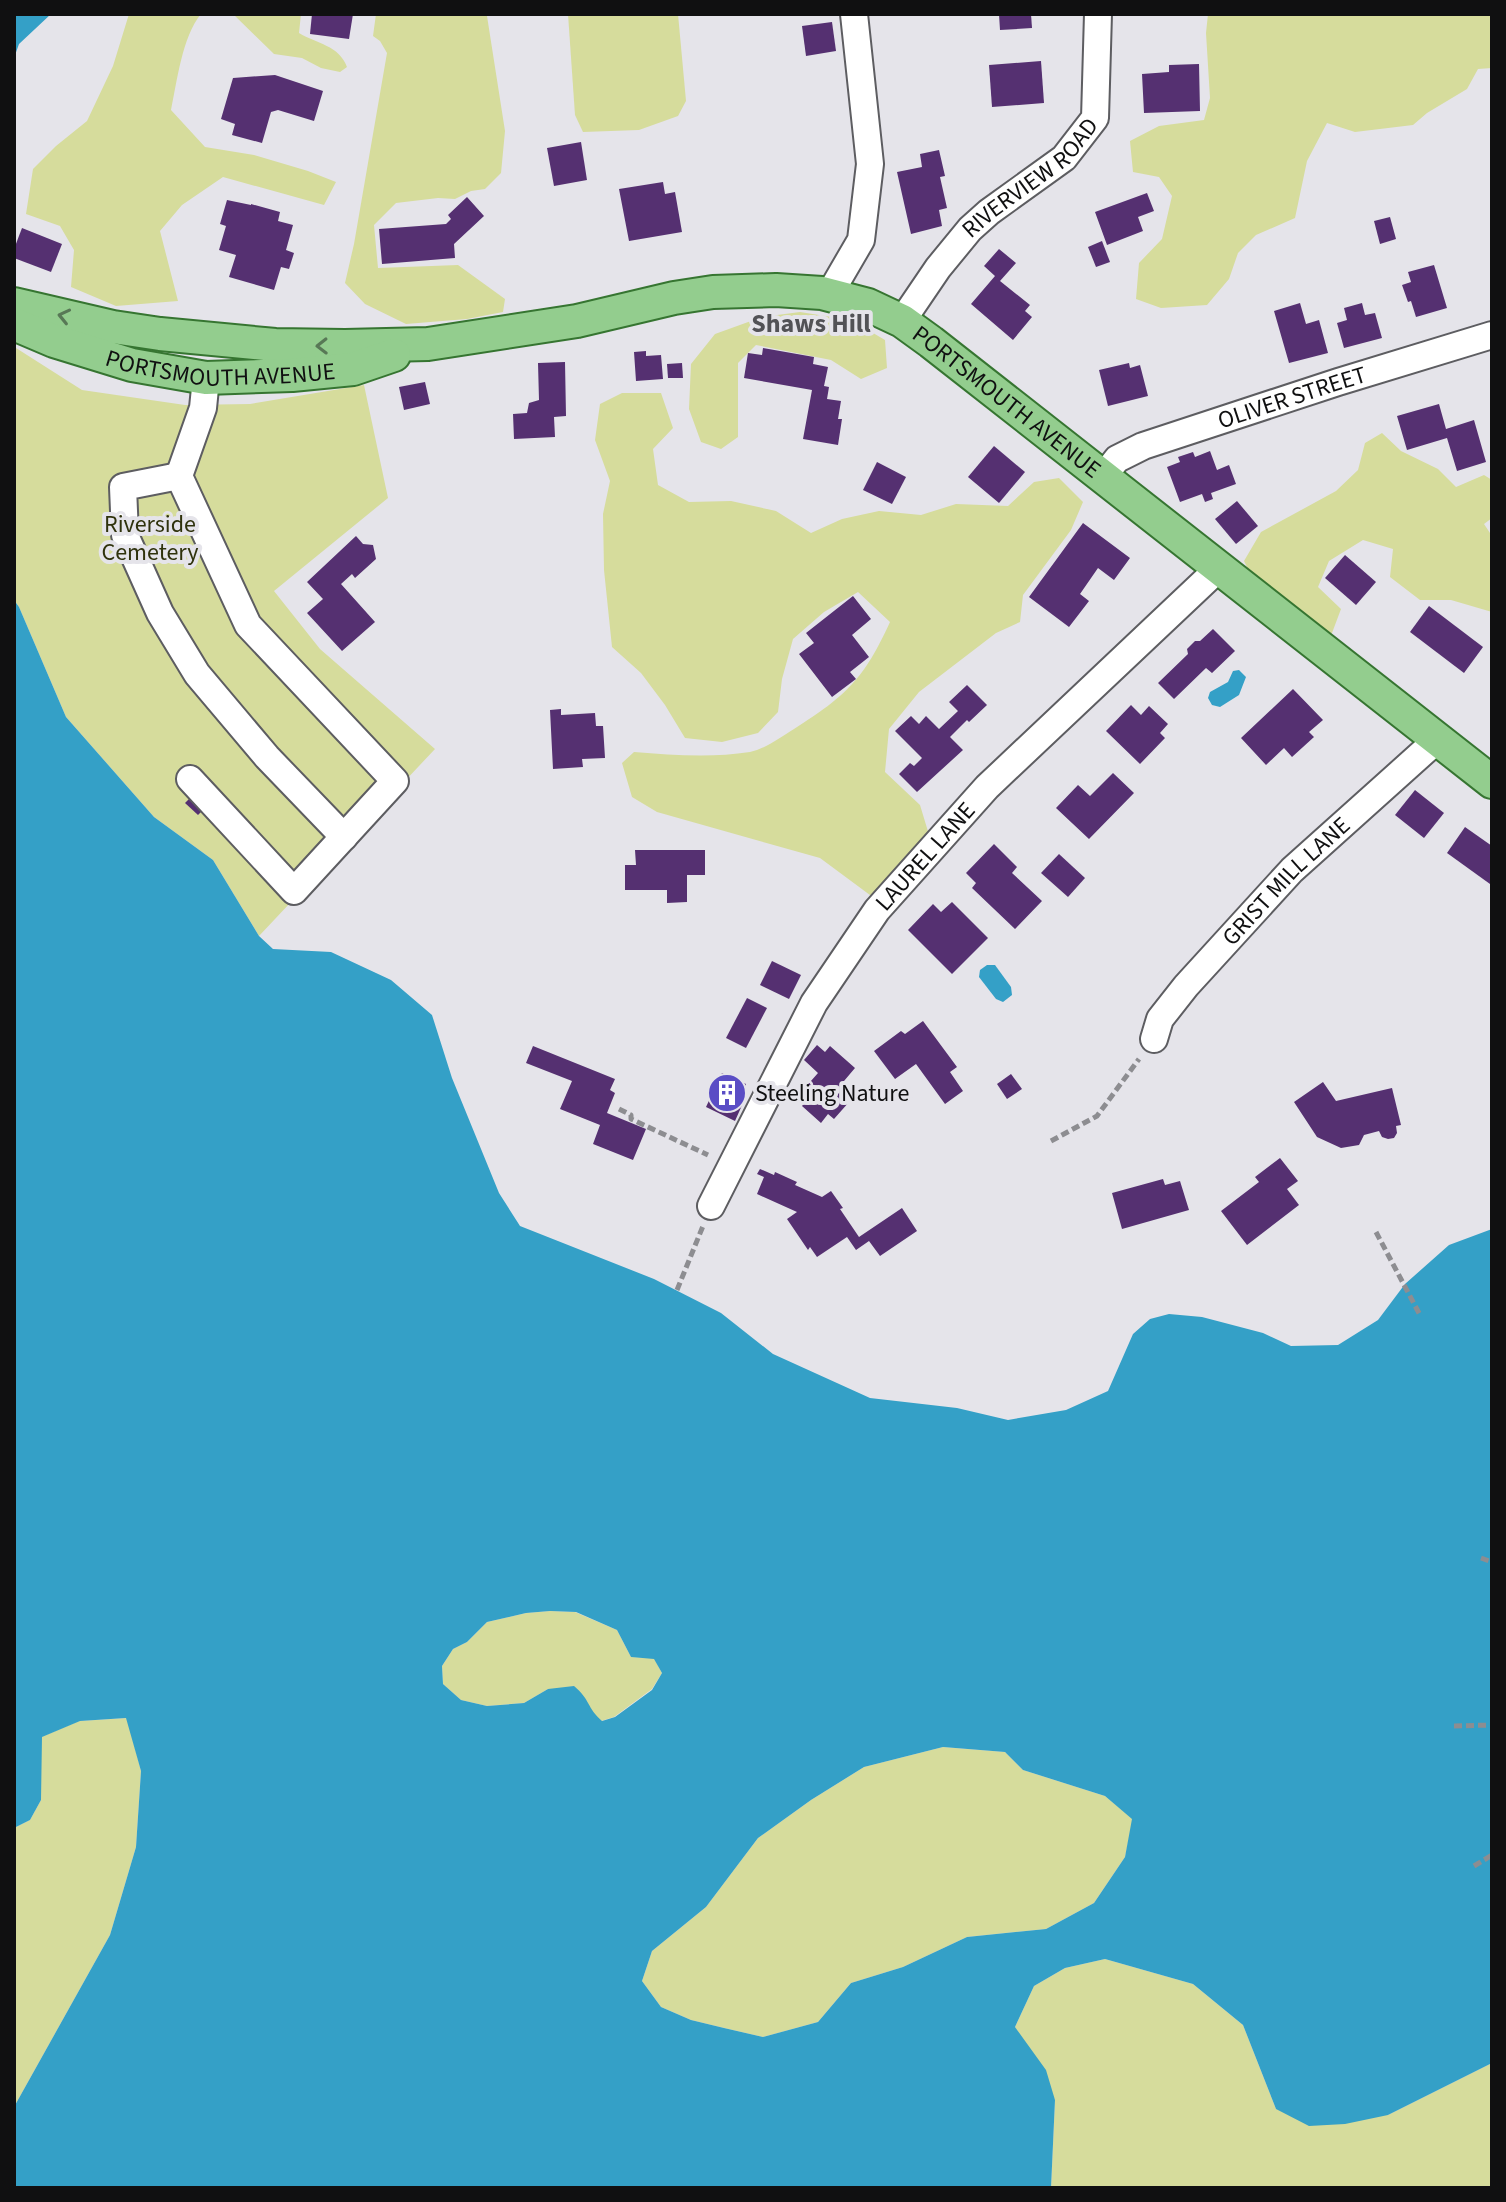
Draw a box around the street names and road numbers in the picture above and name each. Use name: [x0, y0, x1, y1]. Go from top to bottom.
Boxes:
street label: RIVERVIEW ROAD: [954, 110, 1107, 246]
street label: PORTSMOUTH AVENUE: [905, 317, 1109, 487]
street label: PORTSMOUTH AVENUE: [101, 340, 337, 396]
street label: OLIVER STREET: [1213, 357, 1371, 438]
street label: LAUREL LANE: [867, 794, 983, 919]
street label: GRIST MILL LANE: [1214, 808, 1358, 953]

